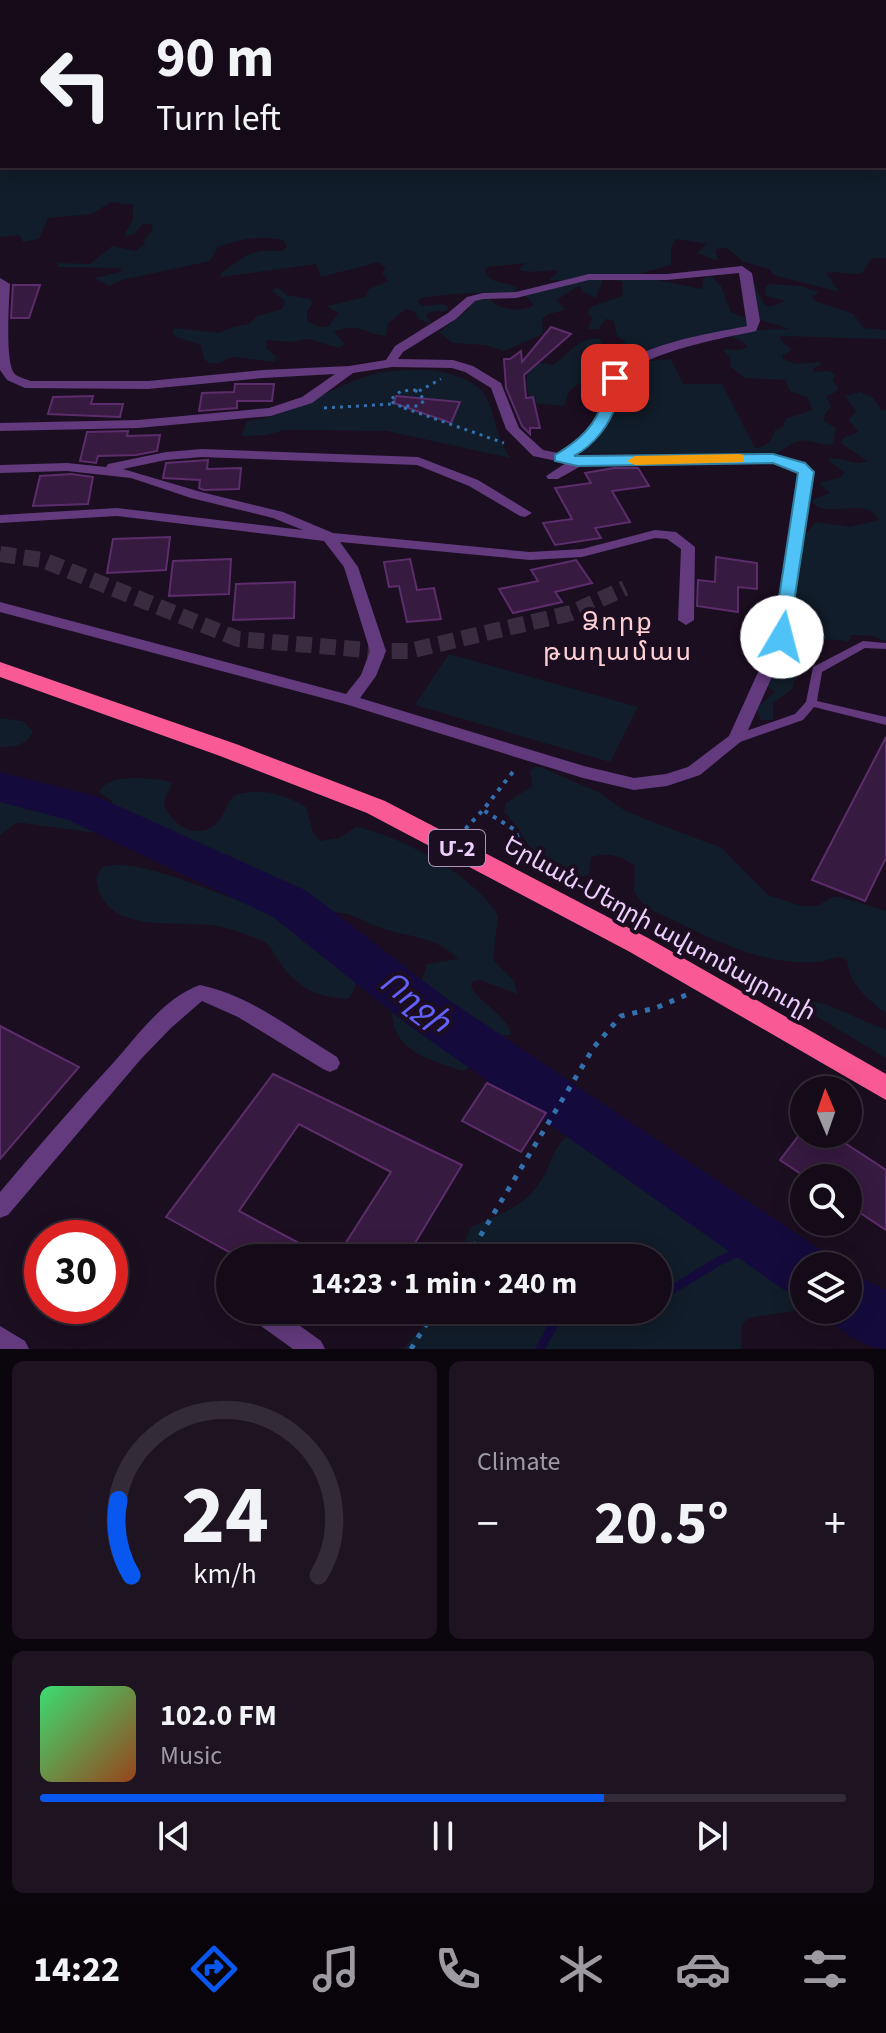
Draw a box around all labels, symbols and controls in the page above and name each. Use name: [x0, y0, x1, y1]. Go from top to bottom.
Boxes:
text: 90 m: [156, 19, 274, 98]
icon: left: [24, 32, 128, 136]
text: Turn left: [156, 93, 281, 144]
pin: [581, 344, 649, 412]
icon: arrive: [593, 356, 637, 400]
position arrow: [740, 595, 824, 679]
district label: Ձորք թաղամաս: [543, 603, 693, 670]
street label: Երևան-Մեղրի ավտոմայրուղի: [497, 828, 822, 1029]
road number: Մ-2: [429, 830, 485, 866]
water label: Ողջի: [370, 960, 461, 1044]
north arrow: [790, 1076, 862, 1148]
map controls: [790, 1076, 862, 1324]
button: search: [790, 1164, 862, 1236]
speed limit sign: 30: [24, 1220, 128, 1324]
button: layers: [790, 1252, 862, 1324]
text: 14:23 · 1 min · 240 m: [311, 1262, 577, 1305]
text: Climate: [477, 1443, 561, 1480]
text: 24: [181, 1457, 268, 1575]
text: 20.5°: [594, 1482, 729, 1567]
text: −: [477, 1493, 499, 1556]
text: +: [824, 1493, 846, 1556]
text: km/h: [193, 1554, 256, 1594]
text: 102.0 FM: [160, 1694, 277, 1737]
text: Music: [160, 1737, 222, 1774]
icon: previous: [152, 1814, 196, 1858]
icon: pause: [421, 1814, 465, 1858]
icon: next: [690, 1814, 734, 1858]
icon: directions: [186, 1941, 242, 1997]
icon: music: [308, 1941, 364, 1997]
icon: phone: [430, 1941, 486, 1997]
icon: climate: [553, 1941, 609, 1997]
icon: car: [675, 1941, 731, 1997]
icon: filters: [797, 1941, 853, 1997]
text: 14:22: [33, 1944, 120, 1995]

